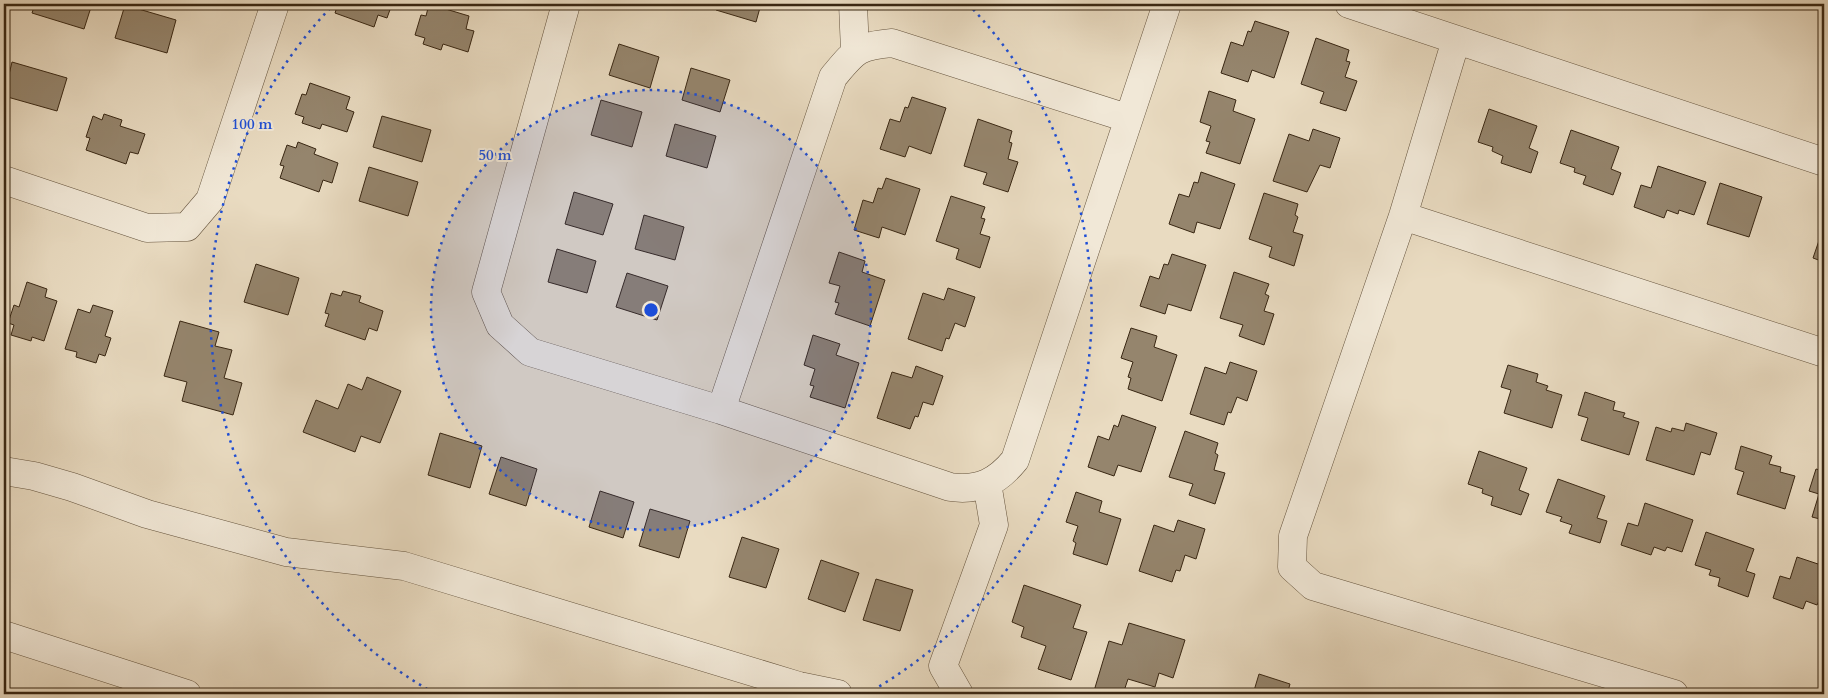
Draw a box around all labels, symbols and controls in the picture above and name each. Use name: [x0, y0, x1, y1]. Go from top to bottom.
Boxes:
text: 100 m: [232, 114, 273, 134]
text: 50 m: [478, 145, 512, 165]
centre of rings: [642, 301, 660, 319]

